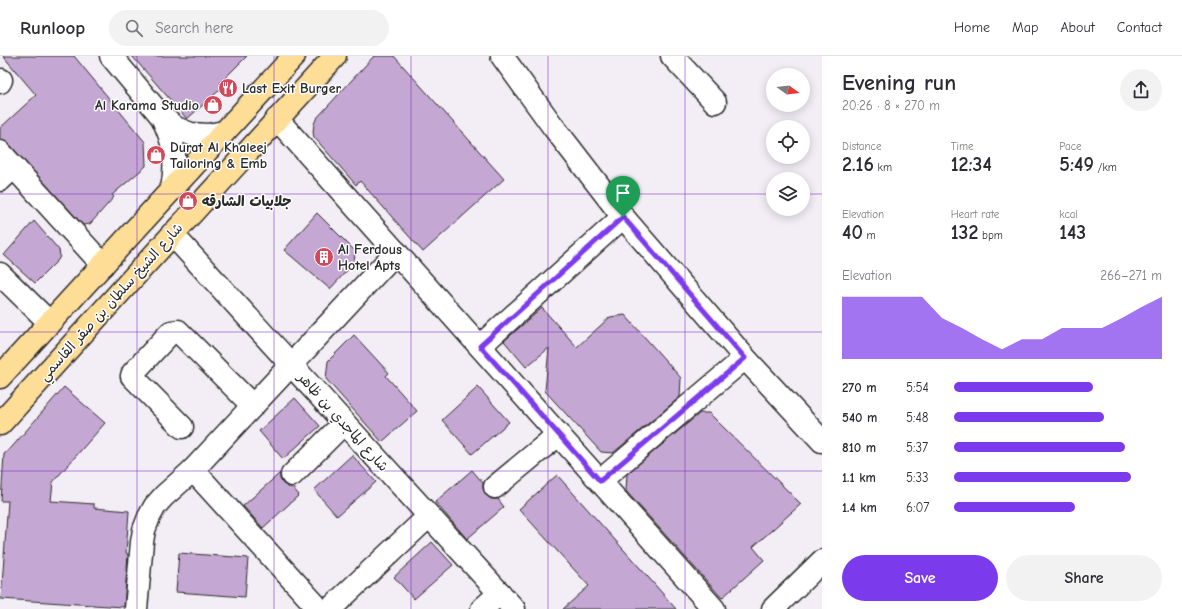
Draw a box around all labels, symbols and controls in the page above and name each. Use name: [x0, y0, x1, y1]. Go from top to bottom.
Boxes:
search box: [109, 10, 389, 46]
text: Runloop: [20, 17, 85, 39]
icon: search: [123, 17, 145, 39]
text: Search here: [155, 19, 233, 37]
text: Home: [954, 19, 990, 36]
text: Map: [1012, 19, 1038, 36]
text: About: [1060, 19, 1095, 36]
text: Contact: [1117, 19, 1162, 36]
north arrow: [766, 68, 810, 112]
map controls: [766, 68, 810, 216]
button: share: [1120, 69, 1162, 111]
text: Evening run: [842, 70, 956, 96]
restaurant icon: Last Exit Burger: [217, 77, 239, 99]
place label: Last Exit Burger: [242, 80, 342, 97]
shop icon: Al Karama Studio: [202, 94, 224, 116]
place label: Al Karama Studio: [95, 97, 199, 114]
text: 20:26 · 8 × 270 m: [842, 98, 940, 113]
button: locate: [766, 120, 810, 164]
place label: Durat Al Khaleej Tailoring & Emb: [170, 139, 267, 172]
text: Distance: [842, 140, 881, 153]
text: Time: [951, 140, 974, 153]
text: Pace: [1059, 140, 1082, 153]
shop icon: Durat Al Khaleej Tailoring & Emb: [145, 144, 167, 166]
text: 2.16: [842, 153, 874, 176]
text: 12:34: [951, 153, 992, 176]
text: 5:49: [1059, 153, 1094, 176]
text: km: [874, 161, 892, 174]
text: /km: [1094, 161, 1117, 174]
button: layers: [766, 172, 810, 216]
pin: [606, 176, 640, 217]
icon: arrive: [612, 182, 634, 204]
shop icon: جلابيات الشارقه: [177, 190, 199, 212]
place label: جلابيات الشارقه: [202, 193, 291, 210]
text: Elevation: [842, 208, 884, 221]
text: Heart rate: [951, 208, 999, 221]
text: kcal: [1059, 208, 1078, 221]
street label: شارع الشيخ سلطان بن صقر القاسمي: [36, 220, 189, 387]
text: 40: [842, 221, 863, 244]
text: 132: [951, 221, 978, 244]
text: 143: [1059, 221, 1086, 244]
text: m: [863, 229, 876, 242]
text: bpm: [978, 229, 1003, 242]
place label: Al Ferdous Hotel Apts: [338, 241, 402, 274]
building icon: Al Ferdous Hotel Apts: [313, 246, 335, 268]
text: Elevation: [842, 268, 892, 283]
text: 266–271 m: [1100, 268, 1162, 283]
street label: شارع الماجدي بن ظاهر: [292, 368, 392, 476]
text: 270 m: [842, 380, 877, 395]
text: 5:54: [906, 380, 929, 395]
text: 540 m: [842, 410, 877, 425]
text: 5:48: [906, 410, 928, 425]
text: 810 m: [842, 440, 876, 455]
text: 5:37: [906, 440, 928, 455]
text: 1.1 km: [842, 470, 876, 485]
text: 5:33: [906, 470, 929, 485]
text: 1.4 km: [842, 500, 877, 515]
text: 6:07: [906, 500, 929, 515]
button: Save: [842, 555, 998, 601]
button: Share: [1006, 555, 1162, 601]

